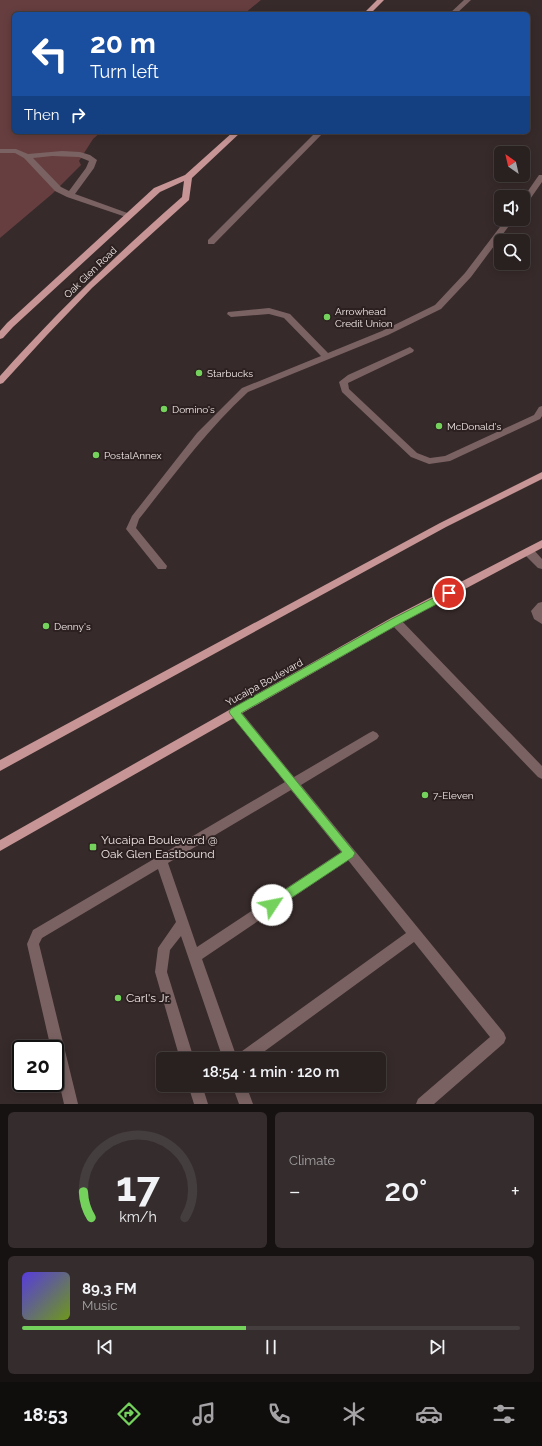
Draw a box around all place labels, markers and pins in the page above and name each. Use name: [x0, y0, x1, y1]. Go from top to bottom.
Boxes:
place label: Arrowhead Credit Union: [335, 306, 393, 329]
marker: Arrowhead Credit Union: [322, 312, 332, 322]
marker: Starbucks: [194, 368, 204, 378]
place label: Starbucks: [207, 368, 253, 379]
marker: Domino's: [159, 404, 169, 414]
place label: Domino's: [172, 404, 215, 415]
marker: McDonald's: [434, 421, 444, 431]
place label: McDonald's: [447, 421, 501, 432]
marker: PostalAnnex: [91, 450, 101, 460]
place label: PostalAnnex: [104, 450, 162, 461]
pin: [432, 576, 466, 610]
marker: Denny's: [41, 621, 51, 631]
place label: Denny's: [54, 621, 91, 632]
marker: 7-Eleven: [420, 790, 430, 800]
place label: 7-Eleven: [433, 790, 474, 801]
place label: Yucaipa Boulevard @ Oak Glen Eastbound: [101, 833, 218, 861]
marker: Yucaipa Boulevard @ Oak Glen Eastbound: [88, 842, 98, 852]
place label: Carl's Jr.: [126, 991, 170, 1005]
marker: Carl's Jr.: [113, 993, 123, 1003]

